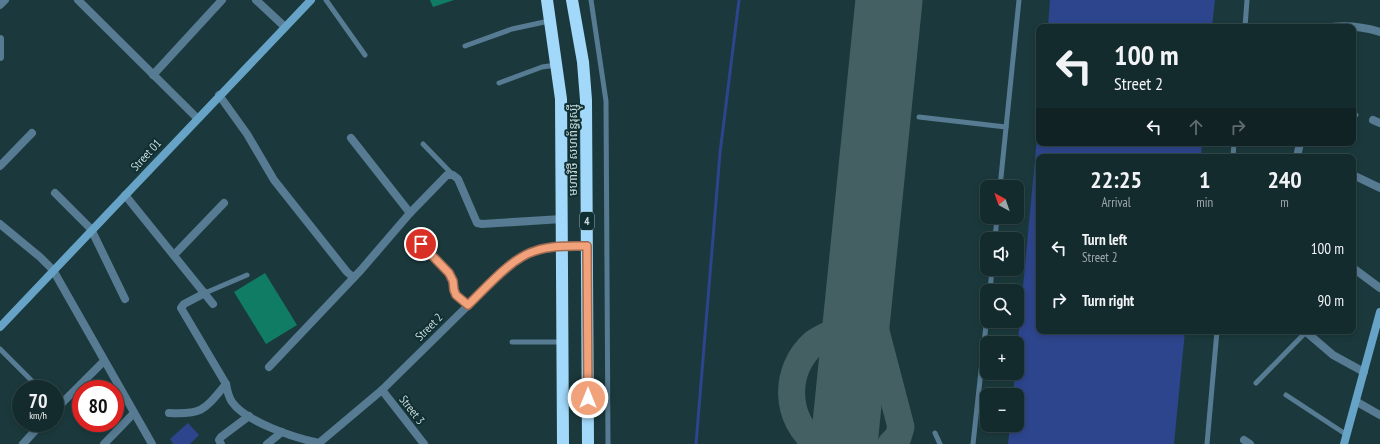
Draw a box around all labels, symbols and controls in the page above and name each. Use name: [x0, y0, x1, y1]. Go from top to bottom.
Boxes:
text: 100 m: [1114, 36, 1178, 73]
icon: left: [1048, 40, 1100, 92]
text: Street 2: [1114, 72, 1163, 95]
street label: មហាវិថី សហព័ន្ធរុស្ស៊ី: [565, 104, 583, 196]
icon: left: [1143, 116, 1165, 138]
icon: ahead: [1185, 116, 1207, 138]
icon: right: [1227, 116, 1249, 138]
street label: Street 01: [127, 136, 164, 174]
text: 22:25: [1090, 164, 1142, 195]
text: 1: [1199, 164, 1210, 195]
text: 240: [1267, 164, 1302, 195]
north arrow: [980, 180, 1024, 224]
map controls: [980, 180, 1024, 432]
text: Arrival: [1101, 194, 1131, 211]
text: min: [1196, 194, 1213, 211]
text: m: [1280, 194, 1289, 211]
road number: 4: [580, 212, 594, 230]
pin: [404, 227, 438, 261]
text: Turn left: [1082, 230, 1127, 249]
button: sound: [980, 232, 1024, 276]
icon: arrive: [410, 233, 432, 255]
icon: left: [1048, 237, 1070, 259]
text: 100 m: [1311, 239, 1344, 258]
text: Street 2: [1082, 249, 1118, 266]
button: search: [980, 284, 1024, 328]
icon: right: [1048, 289, 1070, 311]
text: Turn right: [1082, 291, 1134, 310]
text: 90 m: [1318, 291, 1344, 310]
street label: Street 2: [412, 310, 446, 344]
button: +: [980, 336, 1024, 380]
position arrow: [567, 377, 609, 419]
speed limit sign: 80: [72, 380, 124, 432]
text: 70: [28, 388, 48, 414]
button: −: [980, 388, 1024, 432]
street label: Street 3: [396, 392, 428, 427]
text: km/h: [29, 409, 47, 422]

